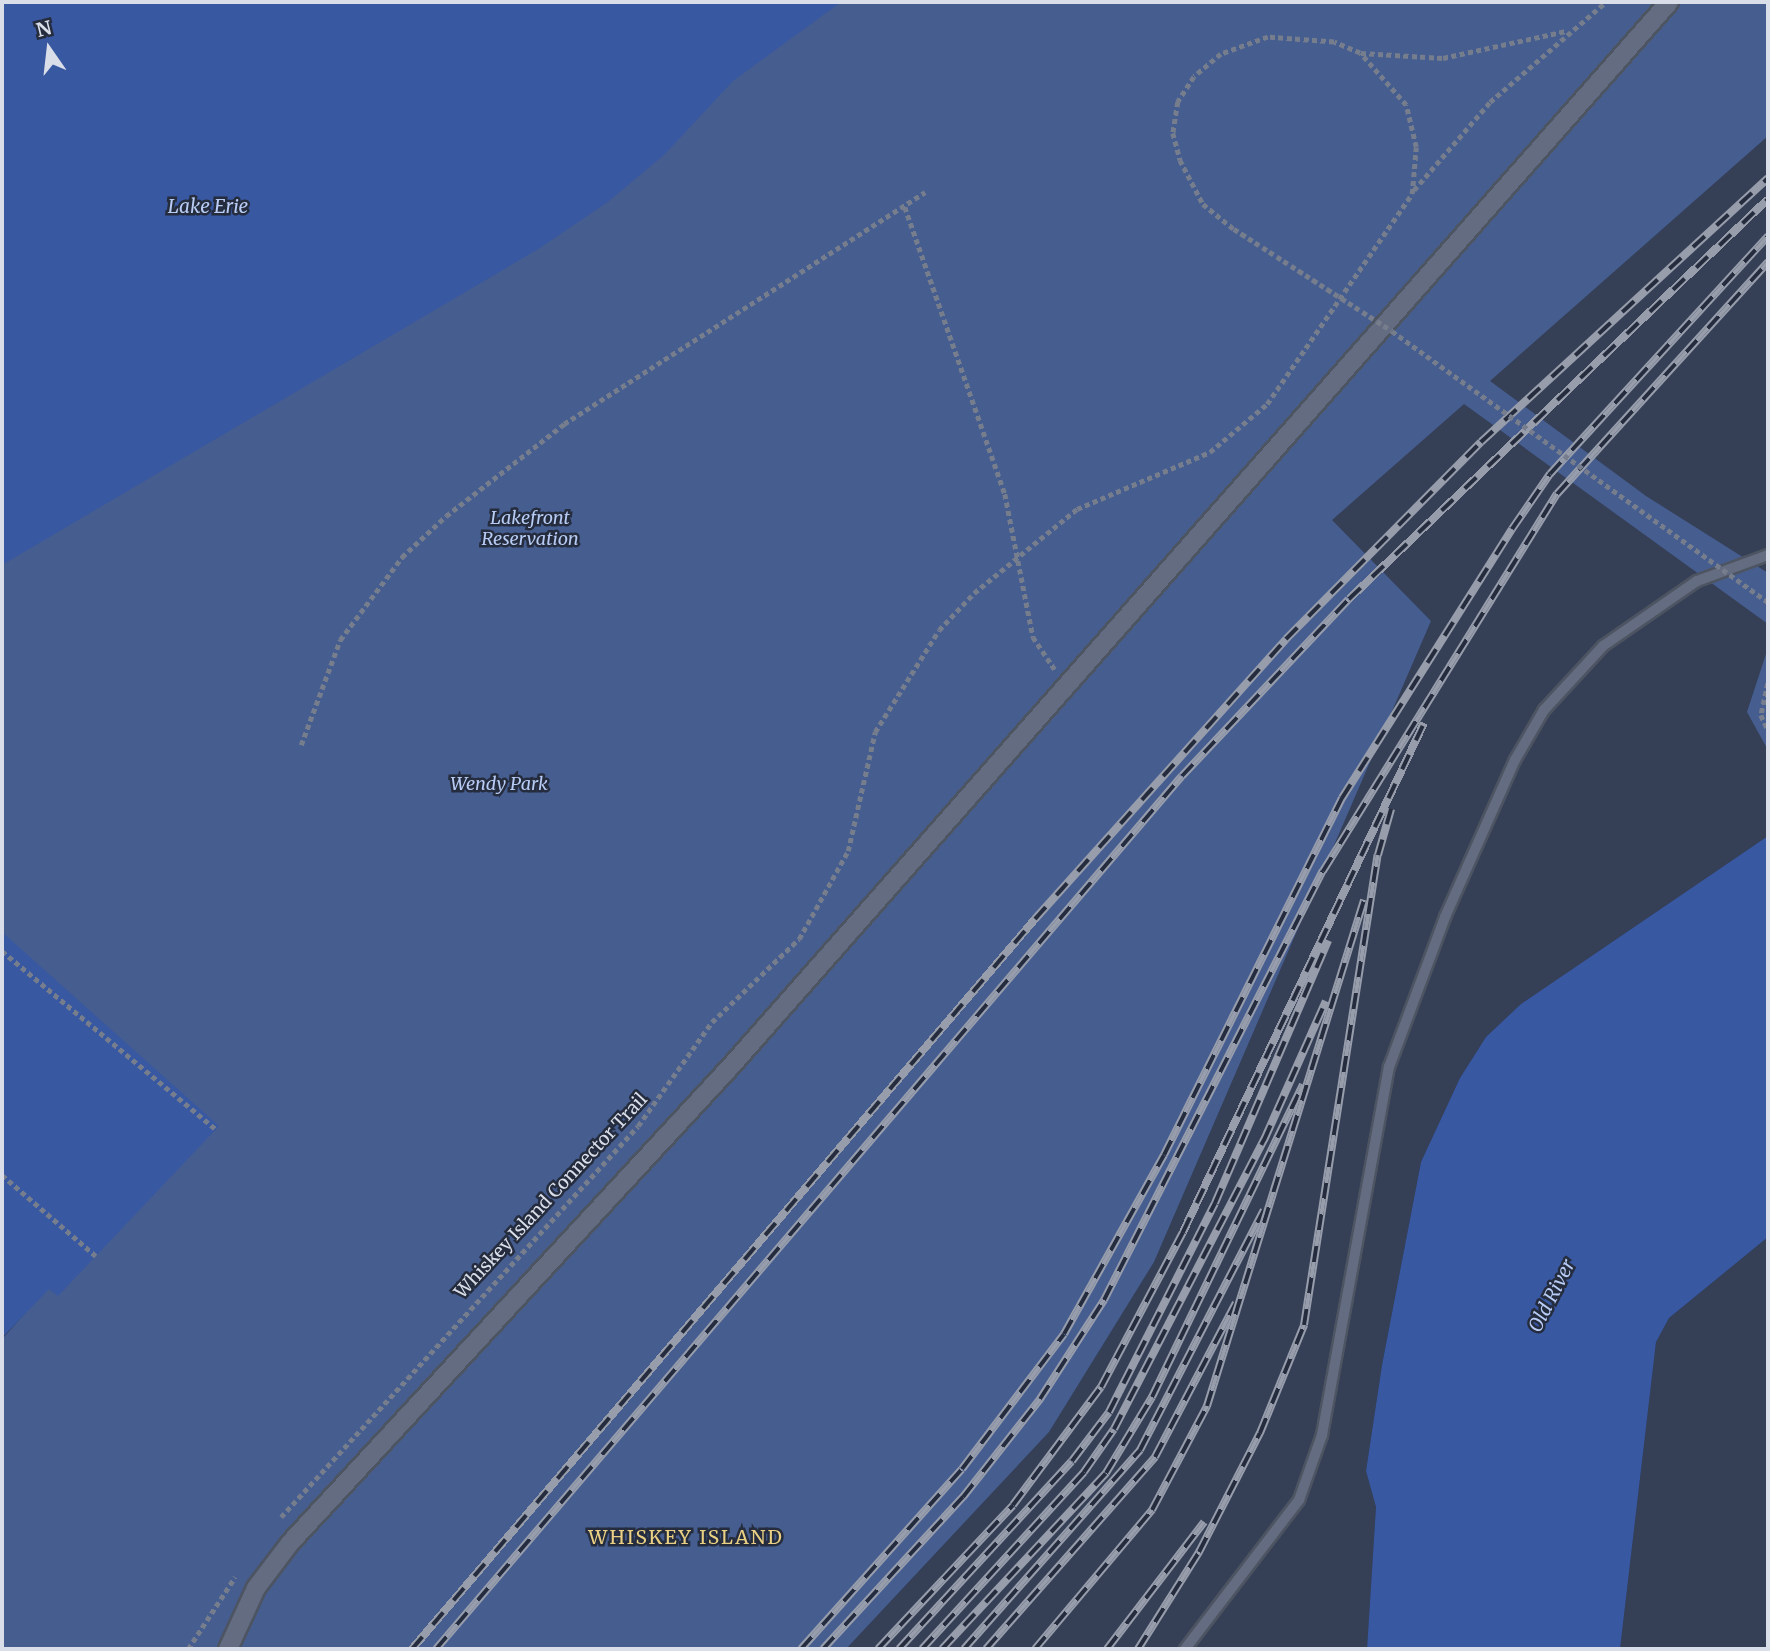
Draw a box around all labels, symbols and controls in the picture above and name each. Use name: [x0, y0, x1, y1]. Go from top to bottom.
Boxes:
north arrow: [14, 14, 84, 84]
text: N: [34, 15, 54, 42]
water label: Lake Erie: [168, 196, 248, 218]
park label: Lakefront Reservation: [481, 508, 579, 550]
park label: Wendy Park: [450, 773, 548, 795]
street label: Whiskey Island Connector Trail: [450, 1089, 652, 1303]
water label: Old River: [1524, 1256, 1580, 1336]
district label: WHISKEY ISLAND: [590, 1527, 782, 1549]

